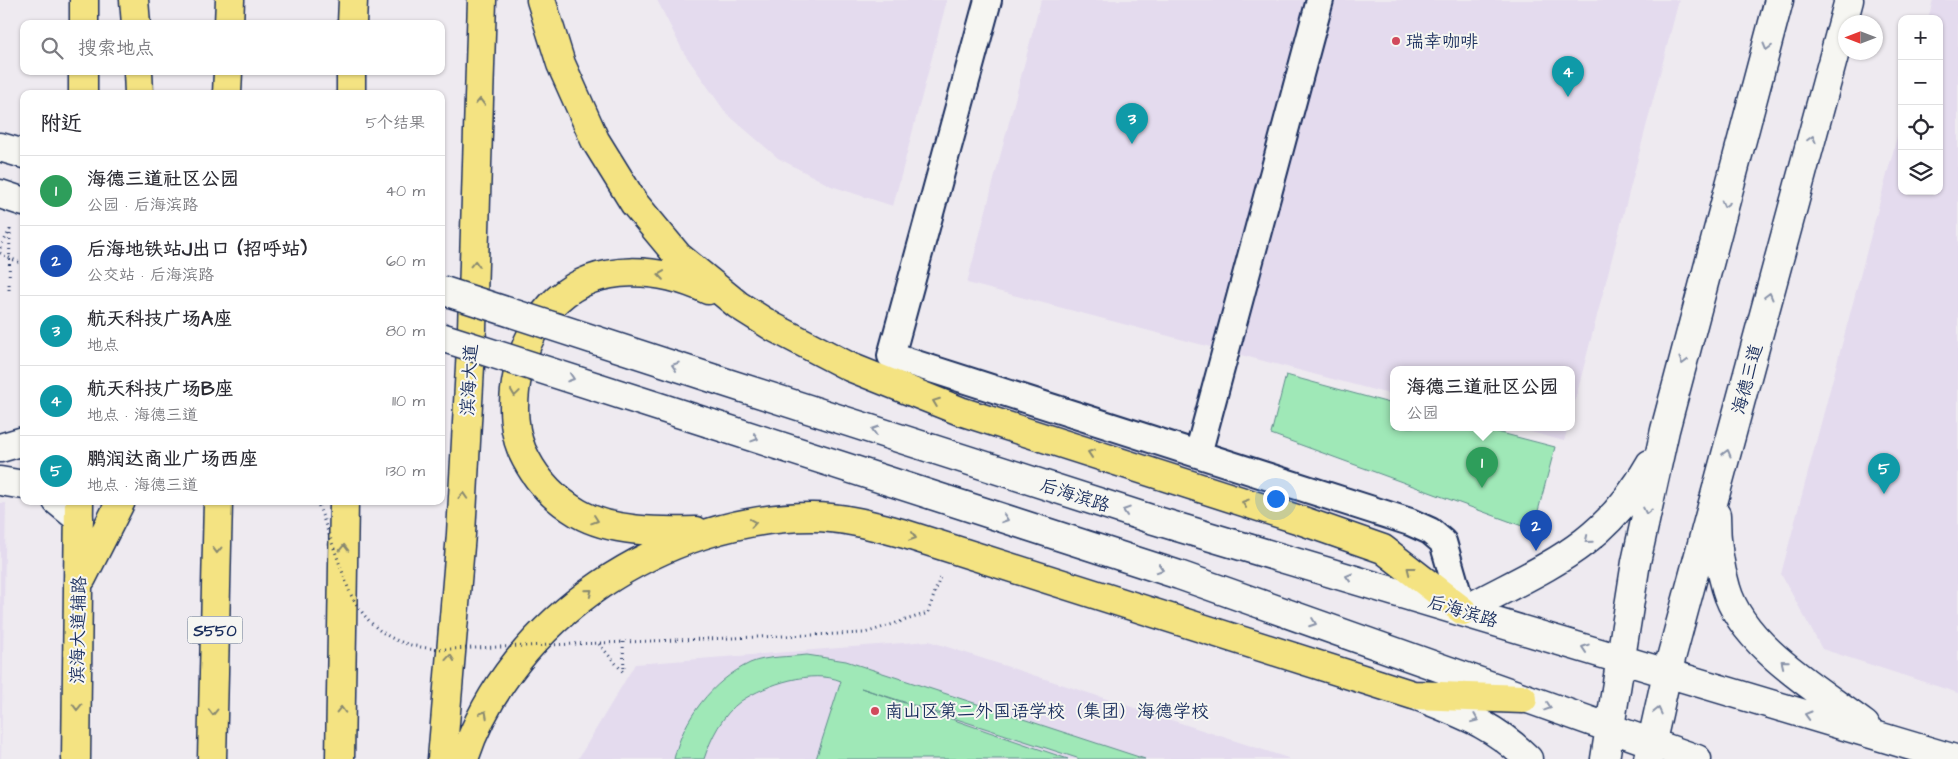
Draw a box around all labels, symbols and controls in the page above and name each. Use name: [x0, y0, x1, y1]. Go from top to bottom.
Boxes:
north arrow: [1838, 15, 1883, 60]
map controls: [1898, 15, 1943, 195]
button: +: [1898, 15, 1943, 60]
search box: [20, 20, 445, 75]
place label: 瑞幸咖啡: [1406, 29, 1478, 54]
icon: search: [38, 34, 66, 62]
text: 搜索地点: [78, 35, 154, 62]
marker: 瑞幸咖啡: [1390, 35, 1402, 47]
one-way arrow: [1762, 43, 1773, 52]
pin: 4: [1552, 56, 1584, 97]
button: −: [1898, 60, 1943, 105]
one-way arrow: [475, 97, 485, 105]
pin: 3: [1116, 103, 1148, 144]
button: locate: [1898, 105, 1943, 150]
text: 附近: [40, 109, 82, 138]
text: 5个结果: [366, 112, 425, 134]
one-way arrow: [1806, 136, 1816, 144]
button: layers: [1898, 150, 1943, 195]
text: 海德三道社区公园: [87, 166, 239, 193]
text: 1: [55, 180, 57, 202]
text: 40 m: [385, 180, 425, 202]
text: 公园 · 后海滨路: [87, 194, 198, 216]
one-way arrow: [1720, 200, 1731, 209]
text: 后海地铁站J出口 (招呼站): [87, 236, 307, 263]
text: 2: [51, 250, 61, 272]
text: 60 m: [386, 250, 425, 272]
one-way arrow: [469, 260, 480, 268]
text: 公交站 · 后海滨路: [87, 264, 214, 286]
one-way arrow: [656, 270, 665, 280]
one-way arrow: [1764, 292, 1774, 301]
text: 航天科技广场A座: [87, 306, 232, 333]
text: 3: [52, 320, 60, 342]
text: 80 m: [386, 320, 425, 342]
text: 地点: [87, 334, 119, 356]
street label: 海德三道: [1726, 341, 1769, 417]
street label: 滨海大道: [455, 343, 484, 417]
one-way arrow: [1679, 357, 1689, 365]
one-way arrow: [671, 362, 680, 372]
popup: [1390, 366, 1575, 431]
one-way arrow: [566, 373, 575, 383]
text: 海德三道社区公园: [1406, 374, 1559, 401]
text: 航天科技广场B座: [87, 376, 234, 403]
one-way arrow: [511, 389, 521, 397]
text: 4: [51, 390, 61, 412]
text: 110 m: [392, 390, 425, 412]
one-way arrow: [932, 398, 941, 408]
text: 公园: [1406, 402, 1439, 424]
text: 地点 · 海德三道: [87, 404, 198, 426]
one-way arrow: [871, 426, 879, 436]
one-way arrow: [751, 432, 759, 442]
text: 鹏润达商业广场西座: [87, 446, 258, 473]
pin: 1: [1466, 447, 1498, 488]
one-way arrow: [1721, 448, 1732, 457]
one-way arrow: [1087, 449, 1095, 459]
pin: 5: [1868, 453, 1900, 494]
text: 5: [50, 460, 62, 482]
text: 130 m: [386, 460, 425, 482]
street label: 后海滨路: [1037, 472, 1113, 518]
text: 地点 · 海德三道: [87, 474, 198, 496]
your location: [1263, 486, 1289, 512]
one-way arrow: [457, 492, 468, 500]
one-way arrow: [1242, 498, 1250, 508]
one-way arrow: [1122, 507, 1131, 517]
one-way arrow: [1642, 507, 1653, 516]
pin: 2: [1520, 510, 1552, 551]
one-way arrow: [1000, 513, 1009, 523]
one-way arrow: [590, 514, 599, 524]
one-way arrow: [749, 519, 758, 529]
one-way arrow: [909, 531, 917, 541]
one-way arrow: [1585, 534, 1594, 543]
one-way arrow: [338, 544, 349, 552]
one-way arrow: [212, 546, 222, 554]
one-way arrow: [1155, 563, 1163, 573]
one-way arrow: [1407, 568, 1416, 576]
one-way arrow: [1345, 573, 1353, 583]
street label: 滨海大道辅路: [65, 576, 92, 684]
street label: 后海滨路: [1425, 589, 1501, 634]
one-way arrow: [583, 590, 592, 598]
road number: S550: [188, 616, 242, 644]
one-way arrow: [1308, 617, 1316, 627]
one-way arrow: [1582, 643, 1590, 653]
one-way arrow: [444, 654, 455, 662]
one-way arrow: [1781, 661, 1790, 669]
place label: 南山区第二外国语学校（集团）海德学校: [885, 699, 1209, 724]
one-way arrow: [1543, 701, 1552, 711]
one-way arrow: [72, 704, 82, 712]
marker: 南山区第二外国语学校（集团）海德学校: [869, 705, 881, 717]
one-way arrow: [336, 706, 346, 714]
one-way arrow: [1652, 707, 1663, 716]
one-way arrow: [208, 709, 219, 717]
one-way arrow: [1804, 710, 1812, 720]
one-way arrow: [477, 711, 487, 720]
one-way arrow: [1470, 714, 1478, 724]

